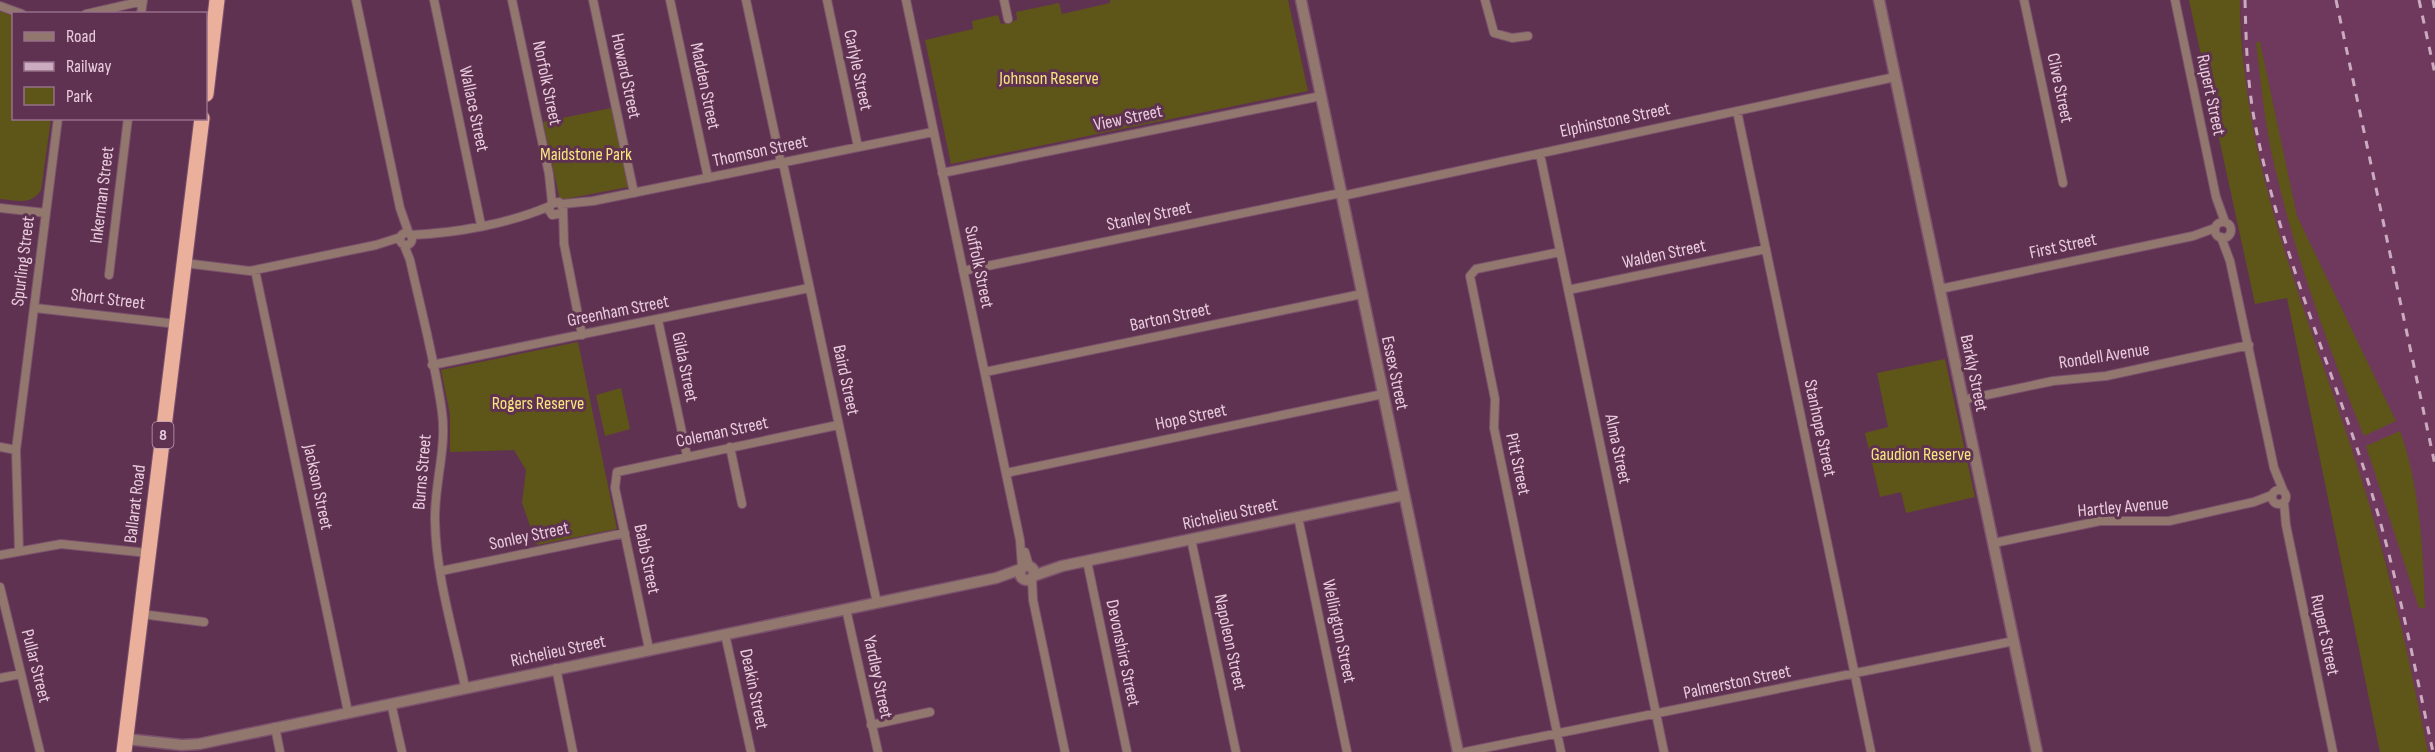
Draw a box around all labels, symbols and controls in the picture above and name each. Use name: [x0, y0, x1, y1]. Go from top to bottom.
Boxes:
legend: [12, 12, 207, 120]
text: Road: [66, 26, 96, 47]
street label: Carlyle Street: [839, 28, 877, 113]
street label: Howard Street: [607, 31, 645, 121]
street label: Norfolk Street: [528, 39, 566, 127]
street label: Madden Street: [686, 41, 725, 132]
street label: Clive Street: [2042, 51, 2078, 125]
street label: Rupert Street: [2192, 53, 2230, 138]
text: Railway: [66, 56, 111, 77]
street label: Wallace Street: [455, 64, 493, 154]
park label: Johnson Reserve: [998, 68, 1099, 89]
text: Park: [66, 86, 92, 107]
street label: Elphinstone Street: [1558, 98, 1672, 142]
street label: View Street: [1092, 100, 1165, 136]
street label: Thomson Street: [711, 131, 810, 171]
park label: Maidstone Park: [540, 144, 632, 165]
street label: Inkerman Street: [86, 145, 118, 245]
street label: Stanley Street: [1105, 197, 1194, 235]
street label: Spurling Street: [7, 214, 39, 307]
street label: Suffolk Street: [960, 224, 998, 311]
street label: First Street: [2027, 229, 2099, 263]
street label: Walden Street: [1620, 235, 1708, 273]
street label: Short Street: [70, 284, 147, 314]
street label: Greenham Street: [565, 291, 671, 331]
street label: Barton Street: [1128, 298, 1213, 336]
street label: Gilda Street: [667, 330, 703, 404]
street label: Barkly Street: [1956, 333, 1993, 414]
street label: Essex Street: [1377, 334, 1413, 412]
street label: Rondell Avenue: [2057, 338, 2151, 374]
street label: Baird Street: [828, 343, 864, 418]
street label: Stanhope Street: [1799, 378, 1841, 479]
park label: Rogers Reserve: [492, 393, 584, 414]
street label: Hope Street: [1154, 399, 1229, 435]
street label: Alma Street: [1600, 411, 1636, 486]
street label: Coleman Street: [674, 412, 770, 452]
road number: 8: [152, 422, 174, 448]
street label: Pitt Street: [1501, 431, 1535, 497]
street label: Burns Street: [408, 433, 436, 511]
street label: Jackson Street: [298, 441, 337, 532]
park label: Gaudion Reserve: [1871, 444, 1971, 465]
street label: Ballarat Road: [120, 464, 150, 544]
street label: Hartley Avenue: [2077, 493, 2169, 521]
street label: Richelieu Street: [1181, 494, 1280, 534]
street label: Sonley Street: [487, 517, 571, 555]
street label: Babb Street: [629, 522, 665, 596]
street label: Wellington Street: [1318, 577, 1360, 685]
street label: Napoleon Street: [1210, 592, 1251, 692]
street label: Rupert Street: [2306, 593, 2344, 678]
street label: Devonshire Street: [1101, 598, 1145, 709]
street label: Pullar Street: [17, 627, 55, 705]
street label: Richelieu Street: [509, 631, 608, 671]
street label: Yardley Street: [859, 634, 897, 721]
street label: Deakin Street: [735, 647, 773, 732]
street label: Palmerston Street: [1681, 660, 1793, 704]

